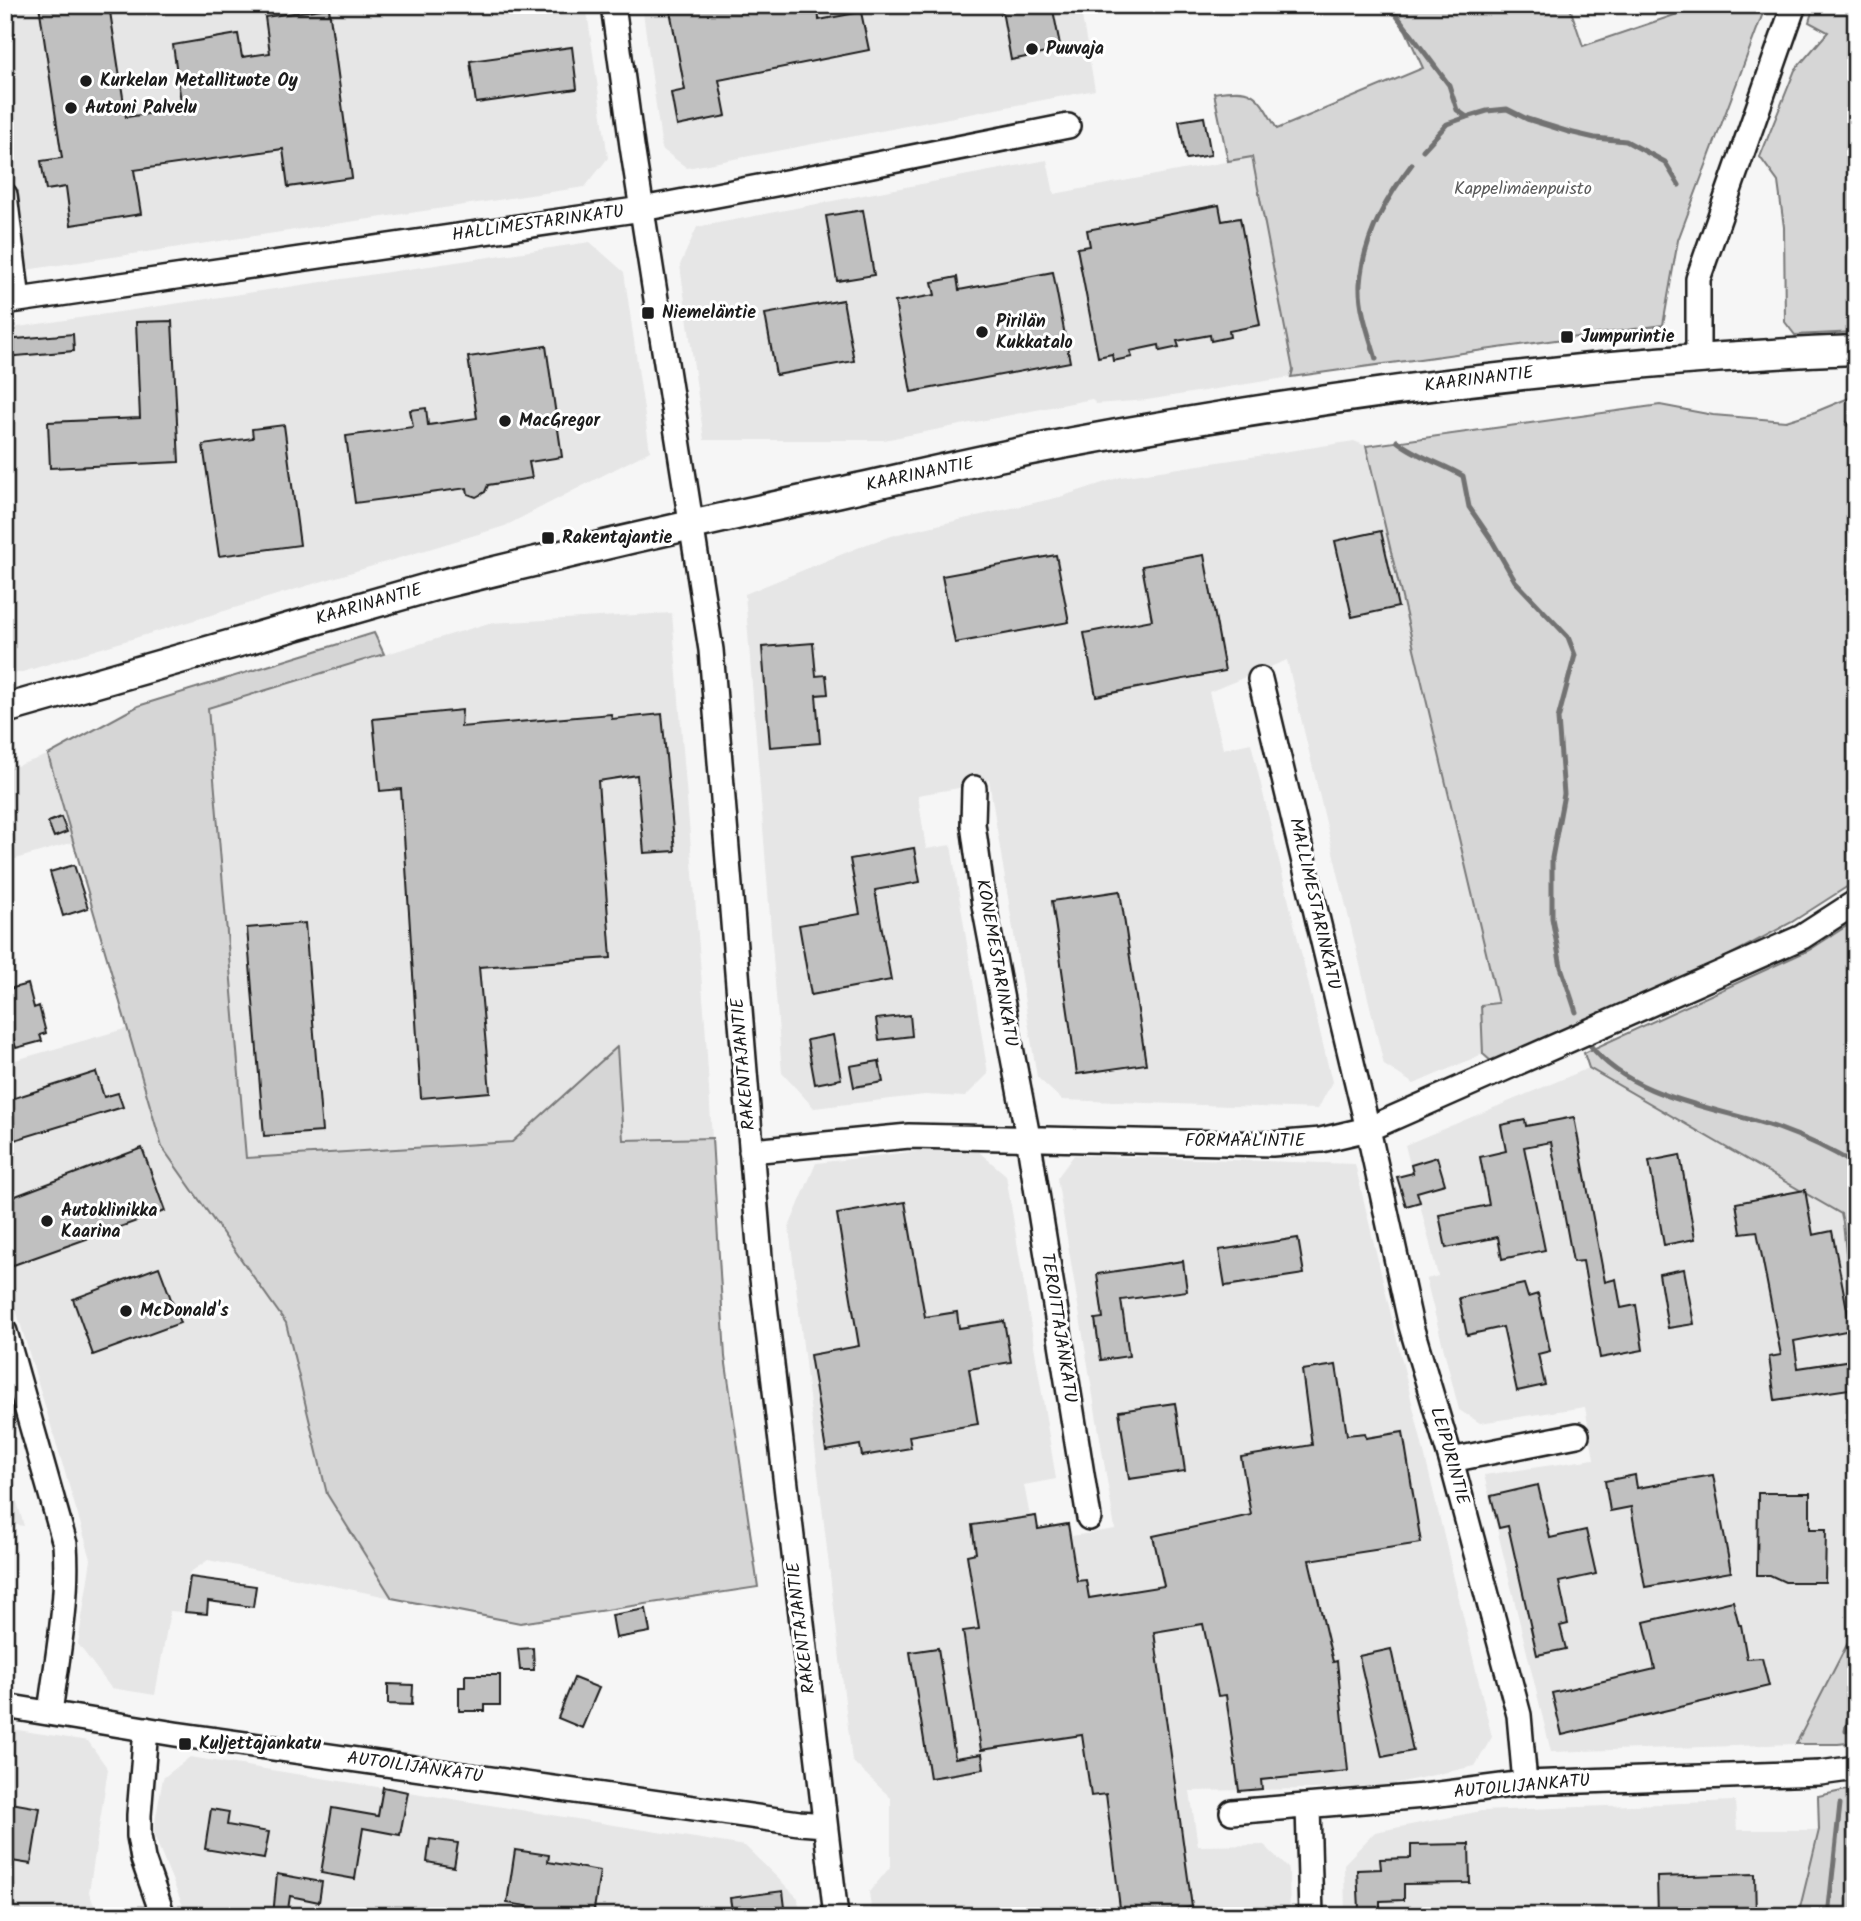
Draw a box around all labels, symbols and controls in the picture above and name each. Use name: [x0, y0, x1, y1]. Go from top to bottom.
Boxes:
place label: Puuvaja: [1046, 35, 1104, 64]
marker: Puuvaja: [1024, 41, 1040, 57]
place label: Kurkelan Metallituote Oy: [100, 67, 299, 96]
marker: Kurkelan Metallituote Oy: [78, 73, 94, 89]
place label: Autoni Palvelu: [85, 94, 197, 123]
marker: Autoni Palvelu: [63, 100, 79, 116]
park label: Kappelimäenpuisto: [1454, 175, 1592, 204]
street label: HALLIMESTARINKATU: [450, 198, 626, 250]
place label: Niemeläntie: [662, 299, 756, 328]
marker: Niemeläntie: [640, 305, 656, 321]
place label: Pirilän Kukkatalo: [996, 308, 1073, 358]
place label: Jumpurintie: [1581, 323, 1675, 352]
marker: Pirilän Kukkatalo: [974, 324, 990, 340]
marker: Jumpurintie: [1559, 329, 1575, 345]
street label: KAARINANTIE: [1423, 359, 1536, 401]
place label: MacGregor: [519, 407, 602, 436]
marker: MacGregor: [497, 413, 513, 429]
street label: KAARINANTIE: [863, 449, 977, 501]
place label: Rakentajantie: [562, 524, 673, 553]
marker: Rakentajantie: [540, 530, 556, 546]
street label: KAARINANTIE: [312, 576, 426, 634]
street label: MALLIMESTARINKATU: [1280, 815, 1348, 993]
street label: KONEMESTARINKATU: [967, 877, 1025, 1049]
street label: RAKENTAJANTIE: [724, 996, 764, 1131]
street label: FORMAALINTIE: [1185, 1127, 1306, 1156]
place label: Autoklinikka Kaarina: [61, 1197, 157, 1247]
marker: Autoklinikka Kaarina: [39, 1213, 55, 1229]
street label: TEROITTAJANKATU: [1032, 1251, 1084, 1405]
place label: McDonald's: [140, 1297, 229, 1326]
marker: McDonald's: [118, 1303, 134, 1319]
street label: LEIPURINTIE: [1421, 1404, 1477, 1509]
street label: RAKENTAJANTIE: [779, 1560, 824, 1696]
place label: Kuljettajankatu: [199, 1730, 321, 1759]
marker: Kuljettajankatu: [177, 1736, 193, 1752]
street label: AUTOILIJANKATU: [345, 1744, 485, 1792]
street label: AUTOILIJANKATU: [1453, 1767, 1592, 1807]

